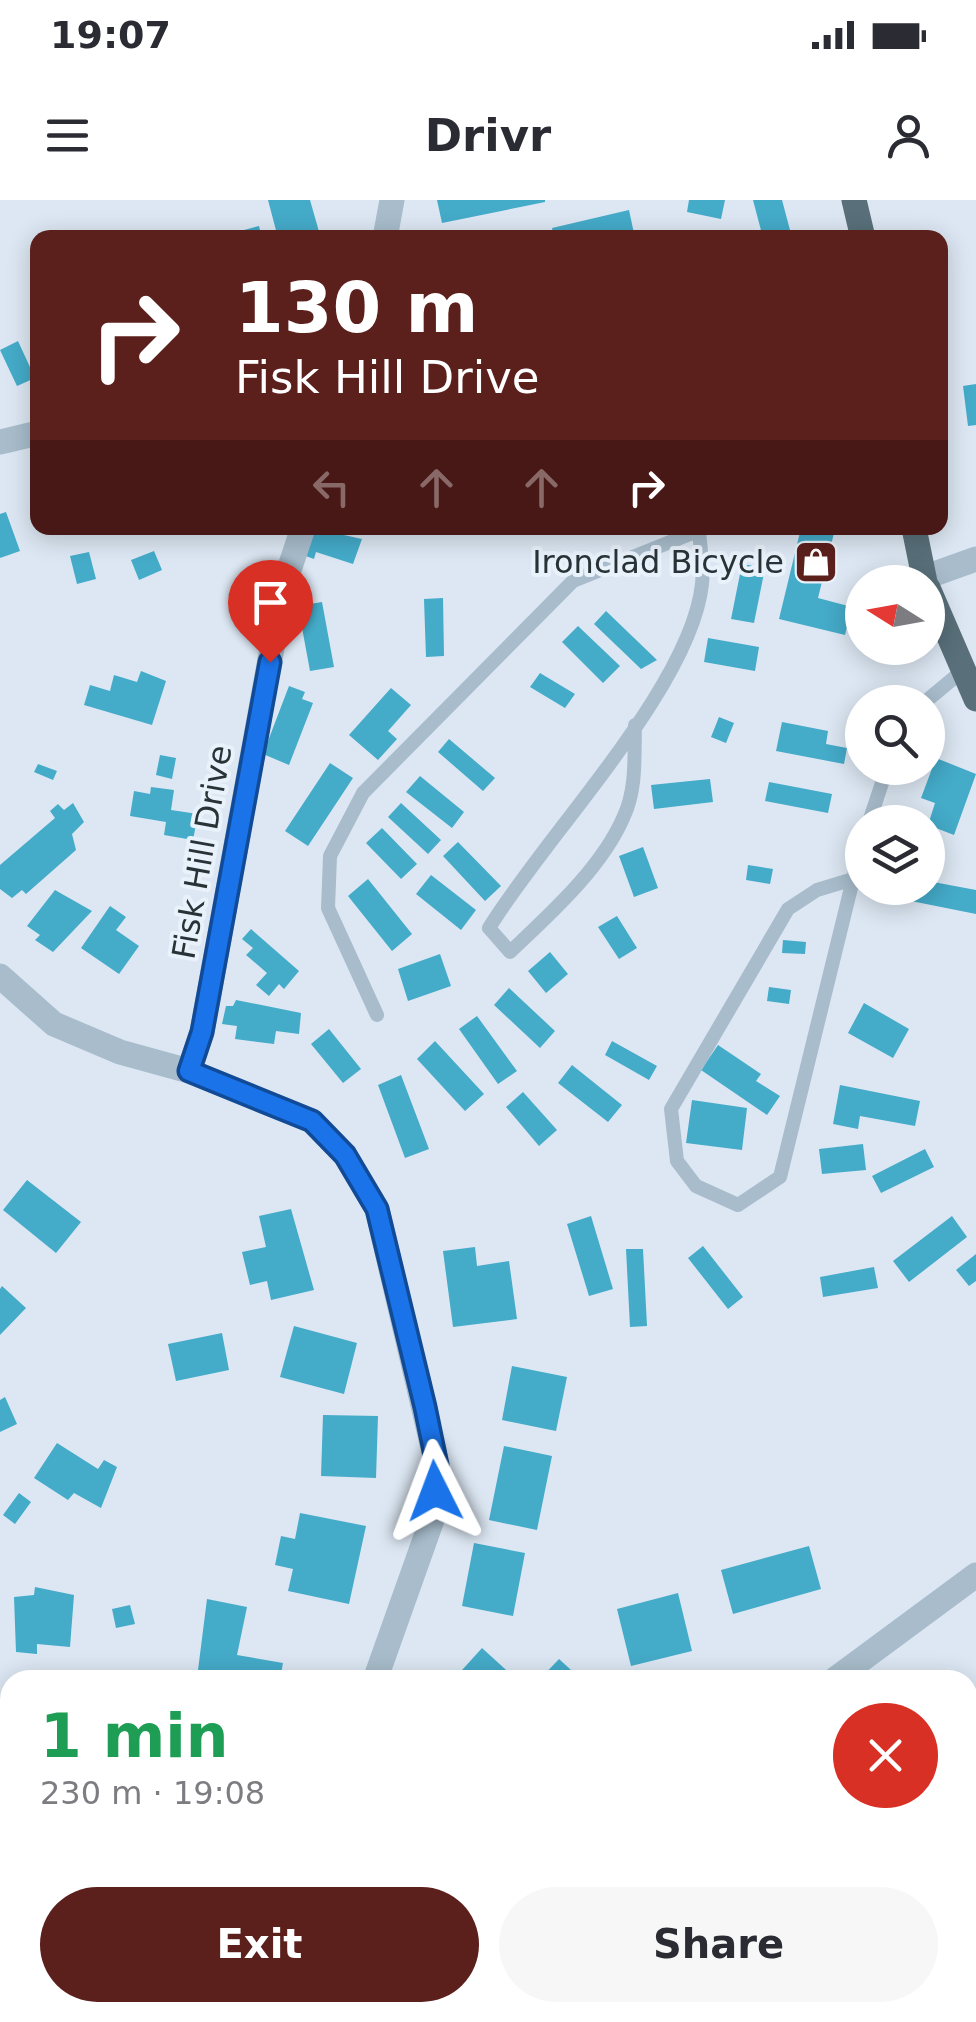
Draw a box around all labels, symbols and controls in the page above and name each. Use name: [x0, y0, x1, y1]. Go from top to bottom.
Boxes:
text: 19:07: [50, 13, 171, 57]
icon: menu: [40, 108, 95, 163]
icon: person: [881, 108, 936, 163]
text: Drivr: [425, 109, 551, 162]
text: 130 m: [235, 267, 478, 349]
icon: right: [70, 270, 200, 400]
text: Fisk Hill Drive: [235, 351, 540, 404]
icon: left: [304, 460, 359, 515]
icon: ahead: [409, 460, 464, 515]
icon: ahead: [514, 460, 569, 515]
icon: right: [619, 460, 674, 515]
shop icon: Ironclad Bicycle: [793, 539, 839, 585]
place label: Ironclad Bicycle: [532, 543, 784, 581]
pin: [228, 560, 313, 663]
north arrow: [845, 565, 945, 665]
map controls: [845, 565, 945, 905]
icon: arrive: [243, 575, 298, 630]
button: search: [845, 685, 945, 785]
street label: Fisk Hill Drive: [164, 742, 240, 962]
button: layers: [845, 805, 945, 905]
position arrow: [383, 1439, 487, 1543]
text: 1 min: [40, 1701, 228, 1771]
button: close: [833, 1703, 938, 1808]
text: 230 m · 19:08: [40, 1774, 265, 1812]
button: Exit: [40, 1887, 479, 2002]
button: Share: [499, 1887, 938, 2002]

